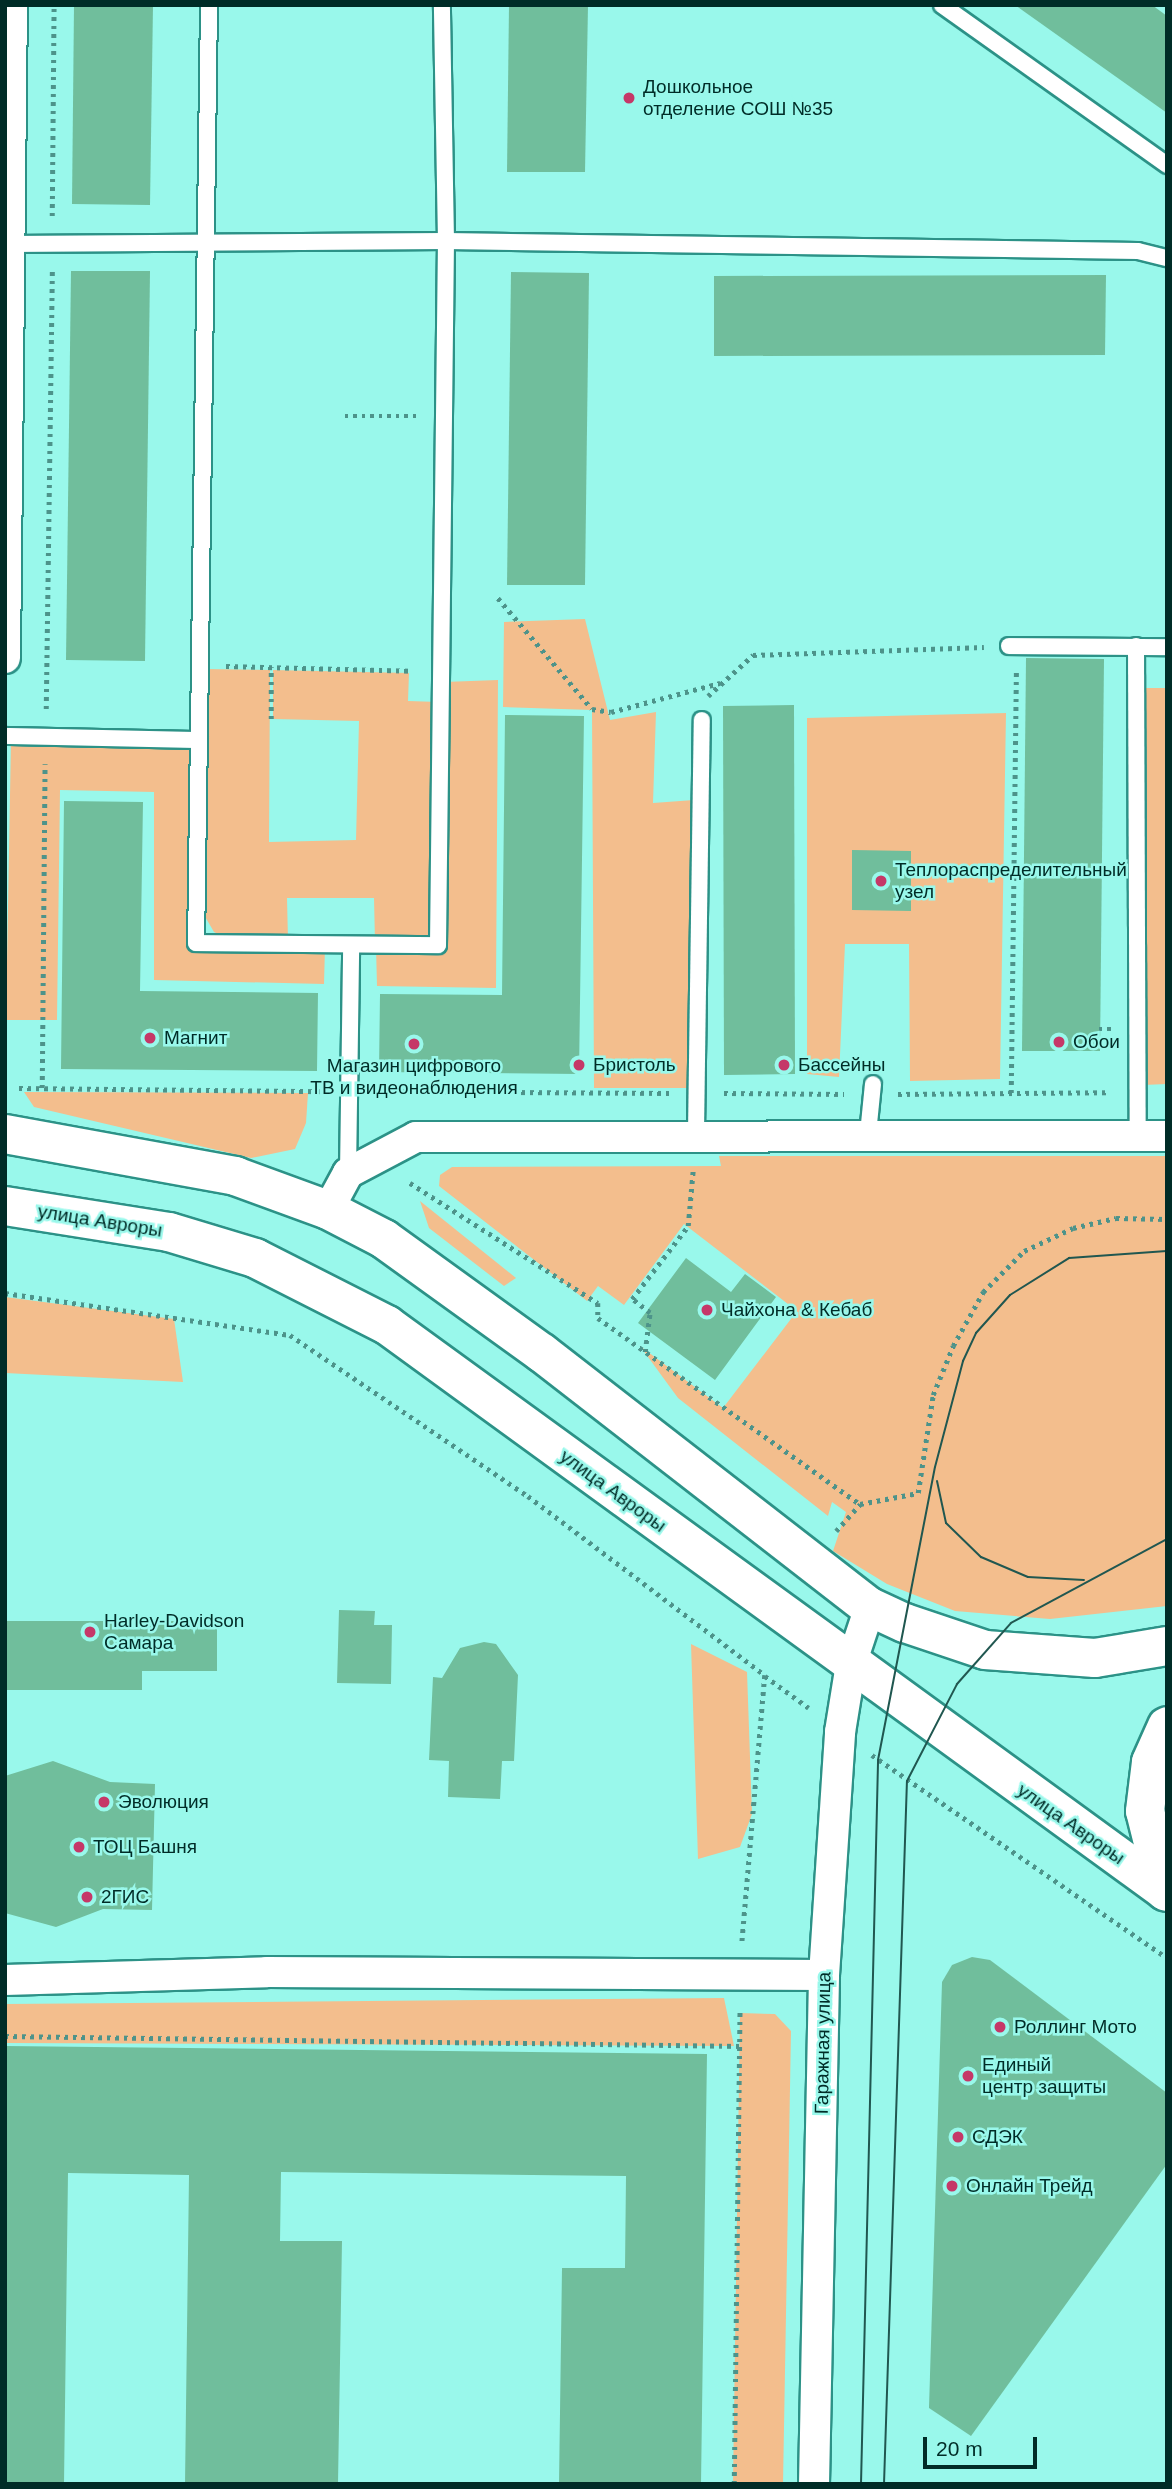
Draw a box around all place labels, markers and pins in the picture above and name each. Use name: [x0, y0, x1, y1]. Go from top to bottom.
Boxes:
place label: Дошкольное отделение СОШ №35: [643, 76, 833, 120]
marker: Дошкольное отделение СОШ №35: [621, 90, 637, 106]
place label: Теплораспределительный узел: [895, 859, 1127, 903]
marker: Теплораспределительный узел: [873, 873, 889, 889]
place label: Магнит: [164, 1027, 227, 1049]
marker: Магнит: [142, 1030, 158, 1046]
place label: Обои: [1073, 1031, 1120, 1053]
marker: Обои: [1051, 1034, 1067, 1050]
marker: Магазин цифрового ТВ и видеонаблюдения: [406, 1036, 422, 1052]
place label: Бристоль: [593, 1054, 676, 1076]
place label: Бассейны: [798, 1054, 885, 1076]
place label: Магазин цифрового ТВ и видеонаблюдения: [310, 1055, 518, 1099]
marker: Бристоль: [571, 1057, 587, 1073]
marker: Бассейны: [776, 1057, 792, 1073]
place label: Чайхона & Кебаб: [721, 1299, 872, 1321]
marker: Чайхона & Кебаб: [699, 1302, 715, 1318]
place label: Harley-Davidson Самара: [104, 1610, 244, 1654]
marker: Harley-Davidson Самара: [82, 1624, 98, 1640]
place label: Эволюция: [118, 1791, 209, 1813]
marker: Эволюция: [96, 1794, 112, 1810]
place label: ТОЦ Башня: [93, 1836, 197, 1858]
marker: ТОЦ Башня: [71, 1839, 87, 1855]
place label: 2ГИС: [101, 1886, 149, 1908]
marker: 2ГИС: [79, 1889, 95, 1905]
place label: Роллинг Мото: [1014, 2016, 1137, 2038]
marker: Роллинг Мото: [992, 2019, 1008, 2035]
place label: Единый центр защиты: [982, 2054, 1106, 2098]
marker: Единый центр защиты: [960, 2068, 976, 2084]
place label: СДЭК: [972, 2126, 1023, 2148]
marker: СДЭК: [950, 2129, 966, 2145]
place label: Онлайн Трейд: [966, 2175, 1093, 2197]
marker: Онлайн Трейд: [944, 2178, 960, 2194]

